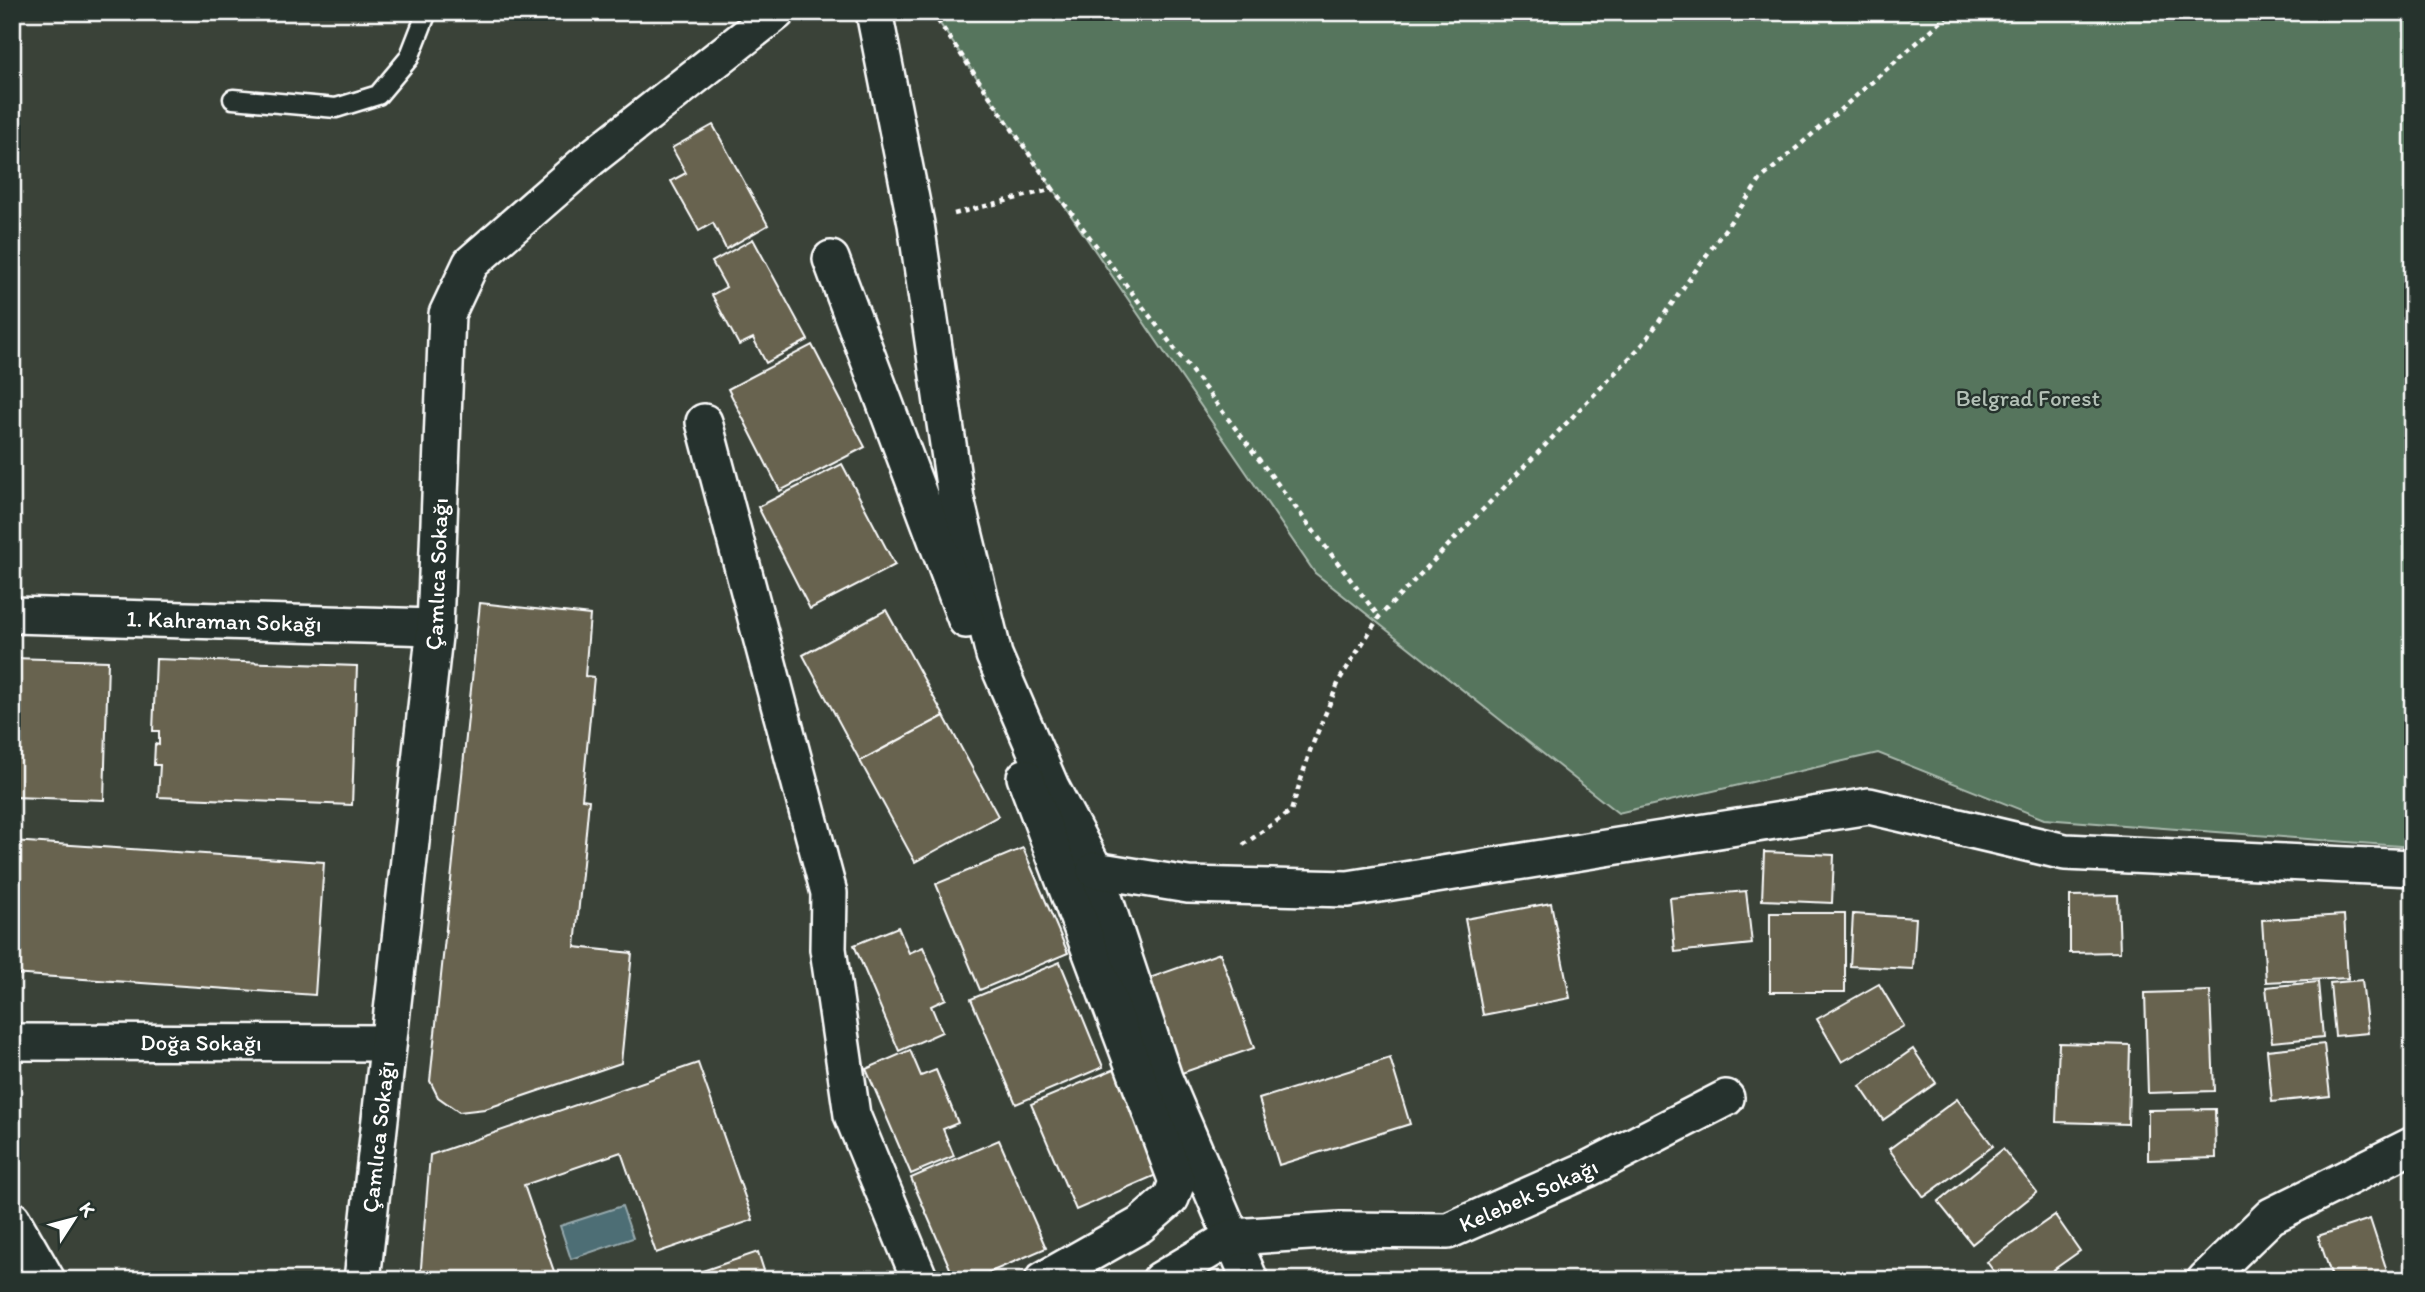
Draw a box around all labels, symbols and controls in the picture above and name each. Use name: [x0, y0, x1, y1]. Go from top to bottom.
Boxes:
park label: Belgrad Forest: [1956, 384, 2100, 412]
street label: Çamlıca Sokağı: [418, 497, 454, 652]
street label: 1. Kahraman Sokağı: [126, 604, 322, 638]
street label: Doğa Sokağı: [140, 1028, 262, 1057]
street label: Çamlıca Sokağı: [356, 1060, 400, 1214]
street label: Kelebek Sokağı: [1455, 1152, 1603, 1238]
north arrow: [38, 1184, 108, 1254]
text: K: [74, 1198, 101, 1222]

